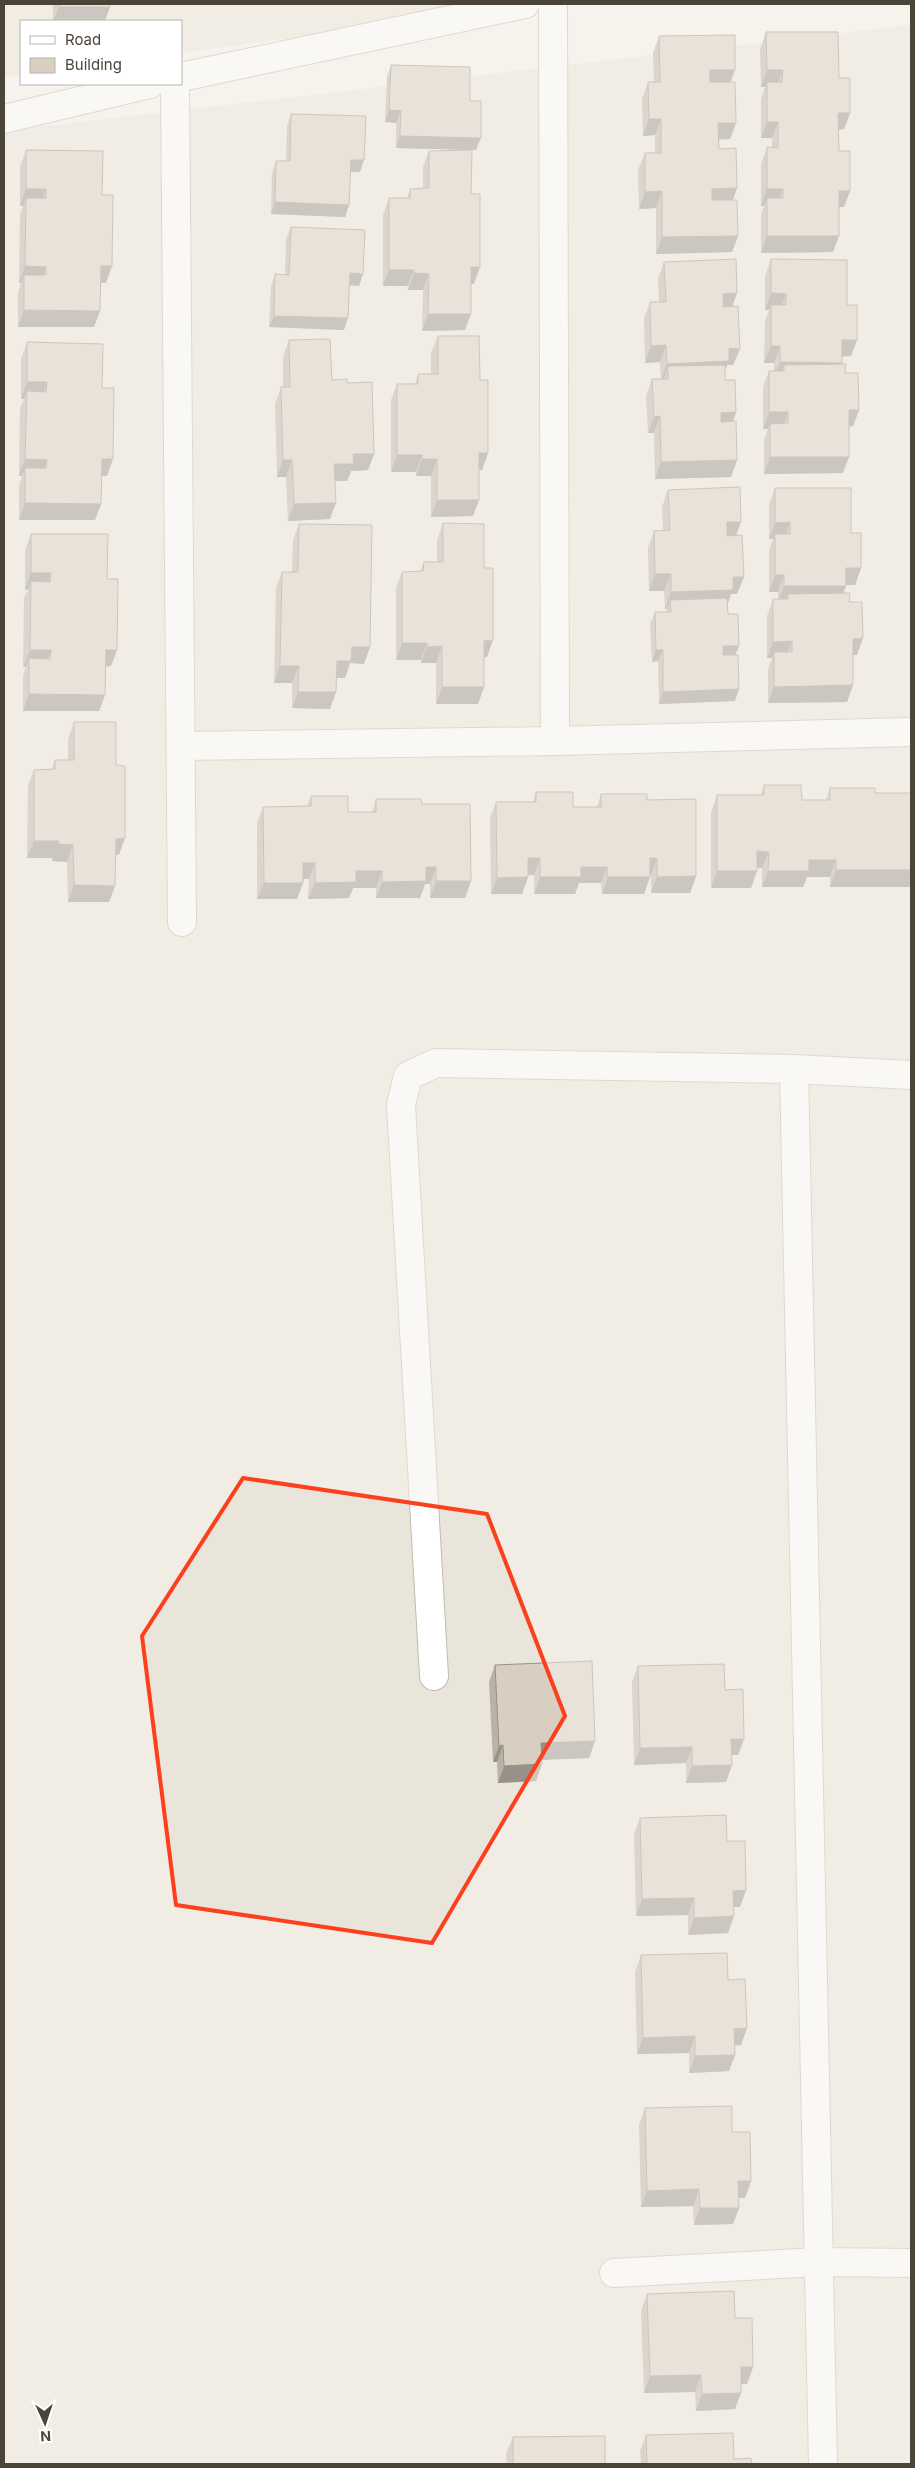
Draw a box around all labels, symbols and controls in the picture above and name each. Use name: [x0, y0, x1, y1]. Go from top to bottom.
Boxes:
legend: [20, 20, 182, 85]
text: Road: [65, 30, 101, 49]
text: Building: [65, 55, 122, 74]
north arrow: [20, 2398, 70, 2448]
text: N: [40, 2428, 51, 2445]

